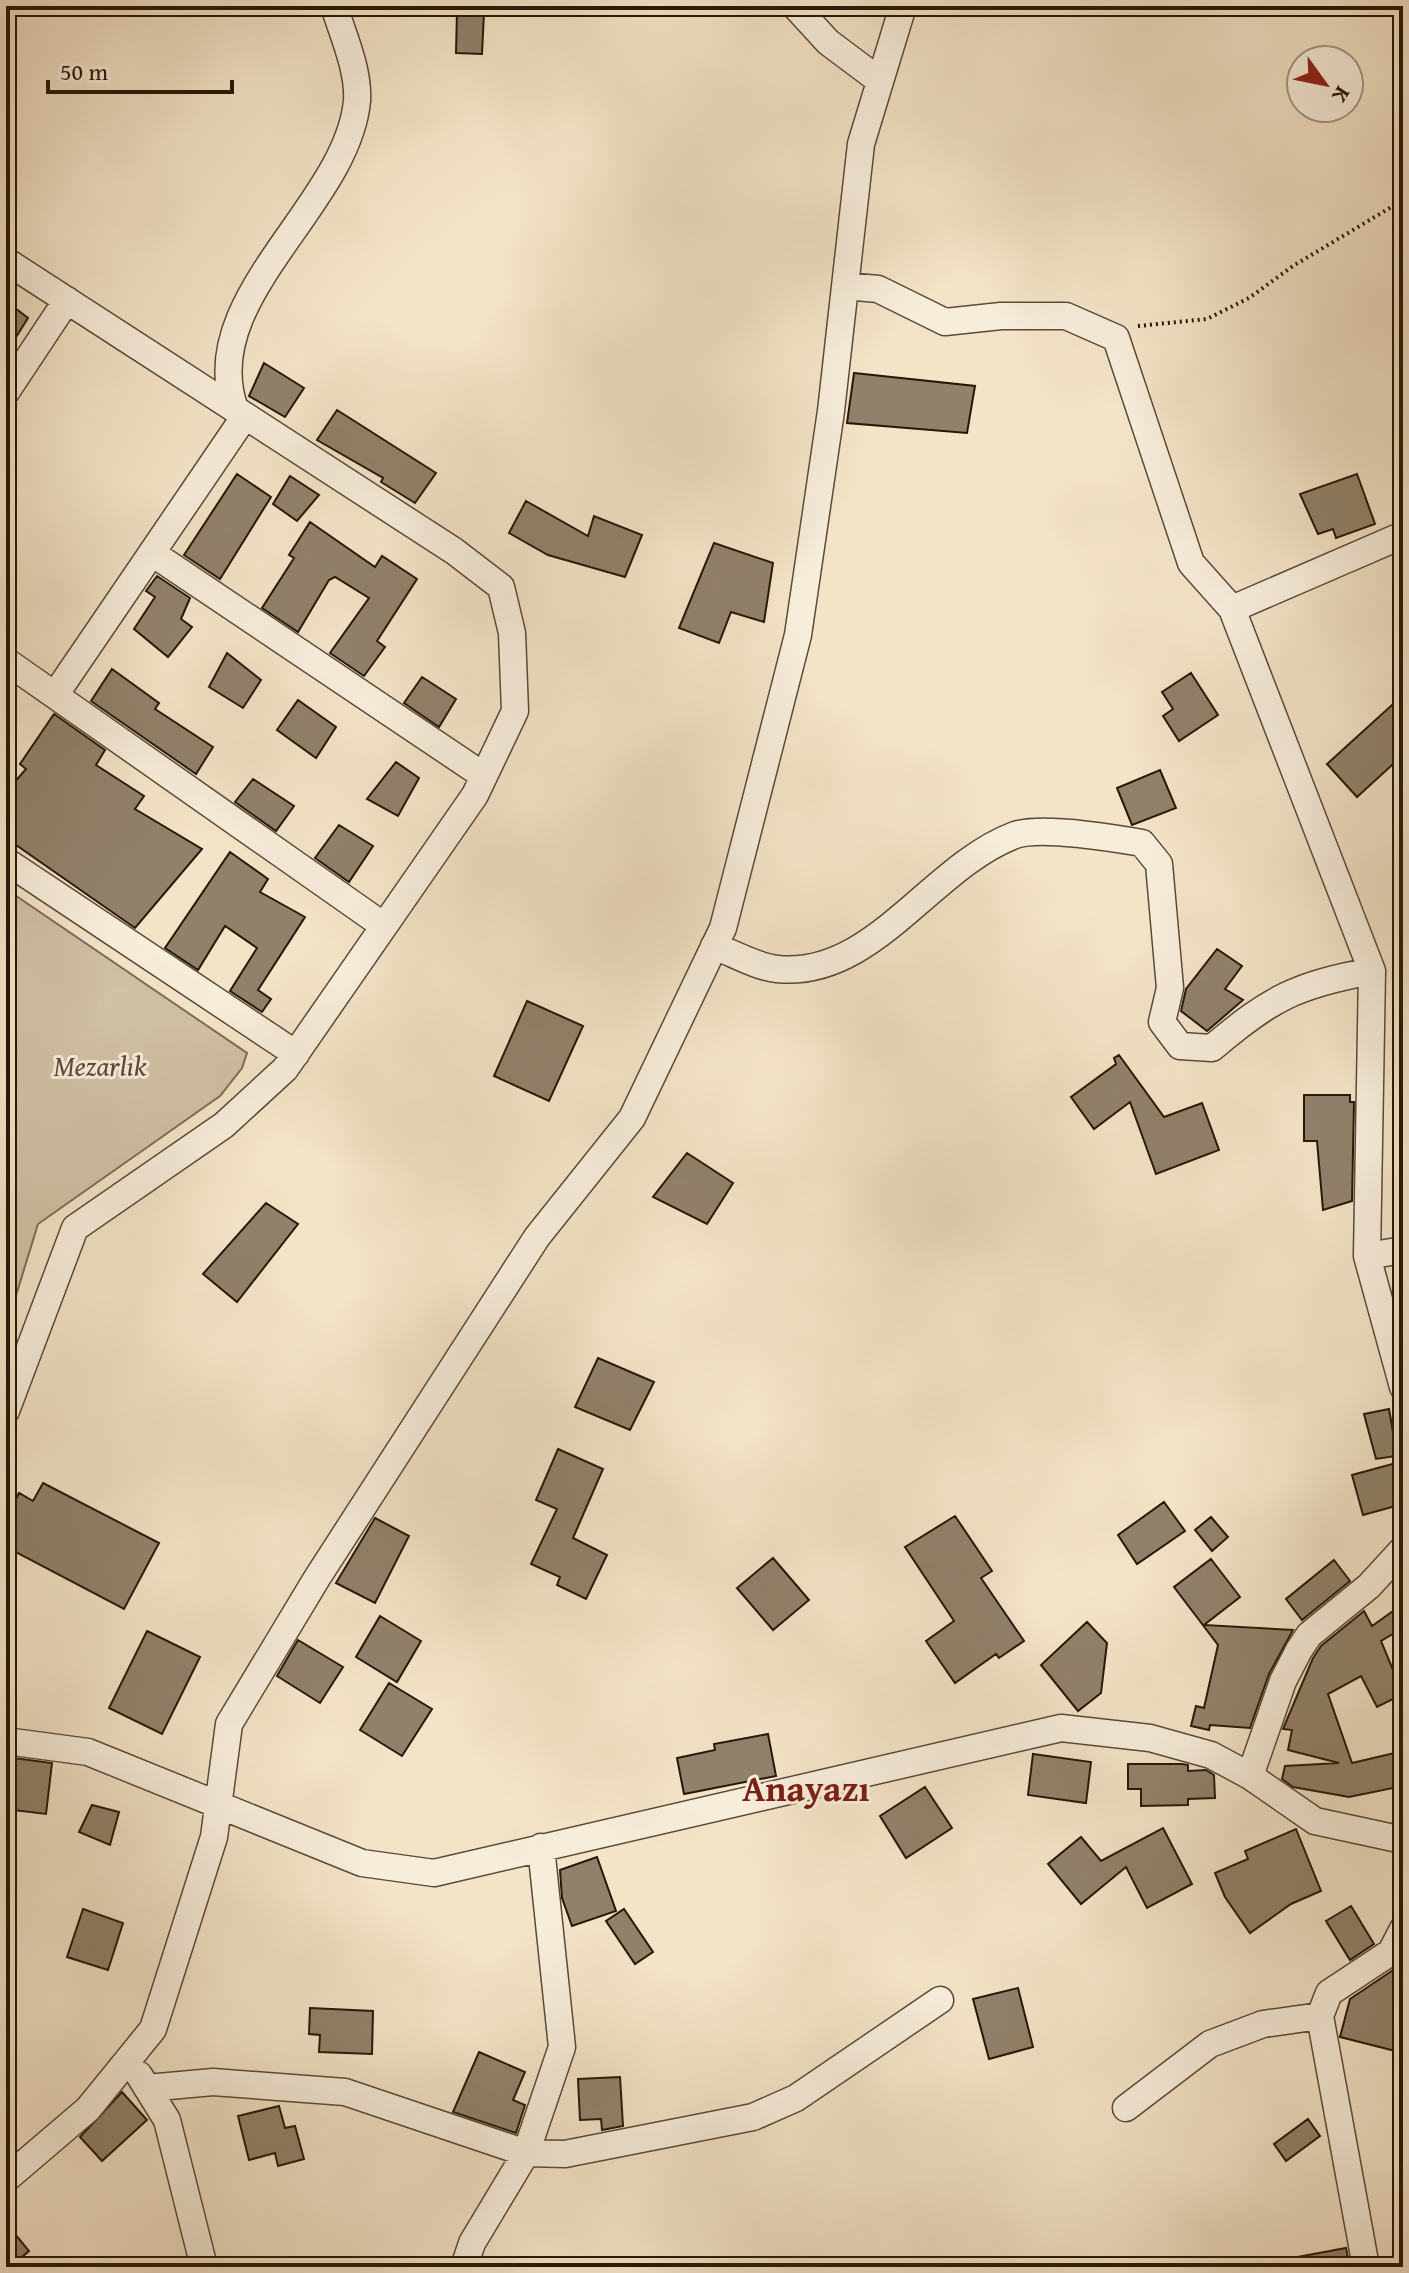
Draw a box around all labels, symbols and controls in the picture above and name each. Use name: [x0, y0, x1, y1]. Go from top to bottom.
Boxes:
scale bar: [48, 44, 232, 94]
north arrow: [1285, 44, 1365, 124]
text: 50 m: [60, 54, 108, 89]
text: K: [1325, 80, 1359, 110]
park label: Mezarlık: [53, 1045, 147, 1086]
district label: Anayazı: [742, 1761, 870, 1814]

